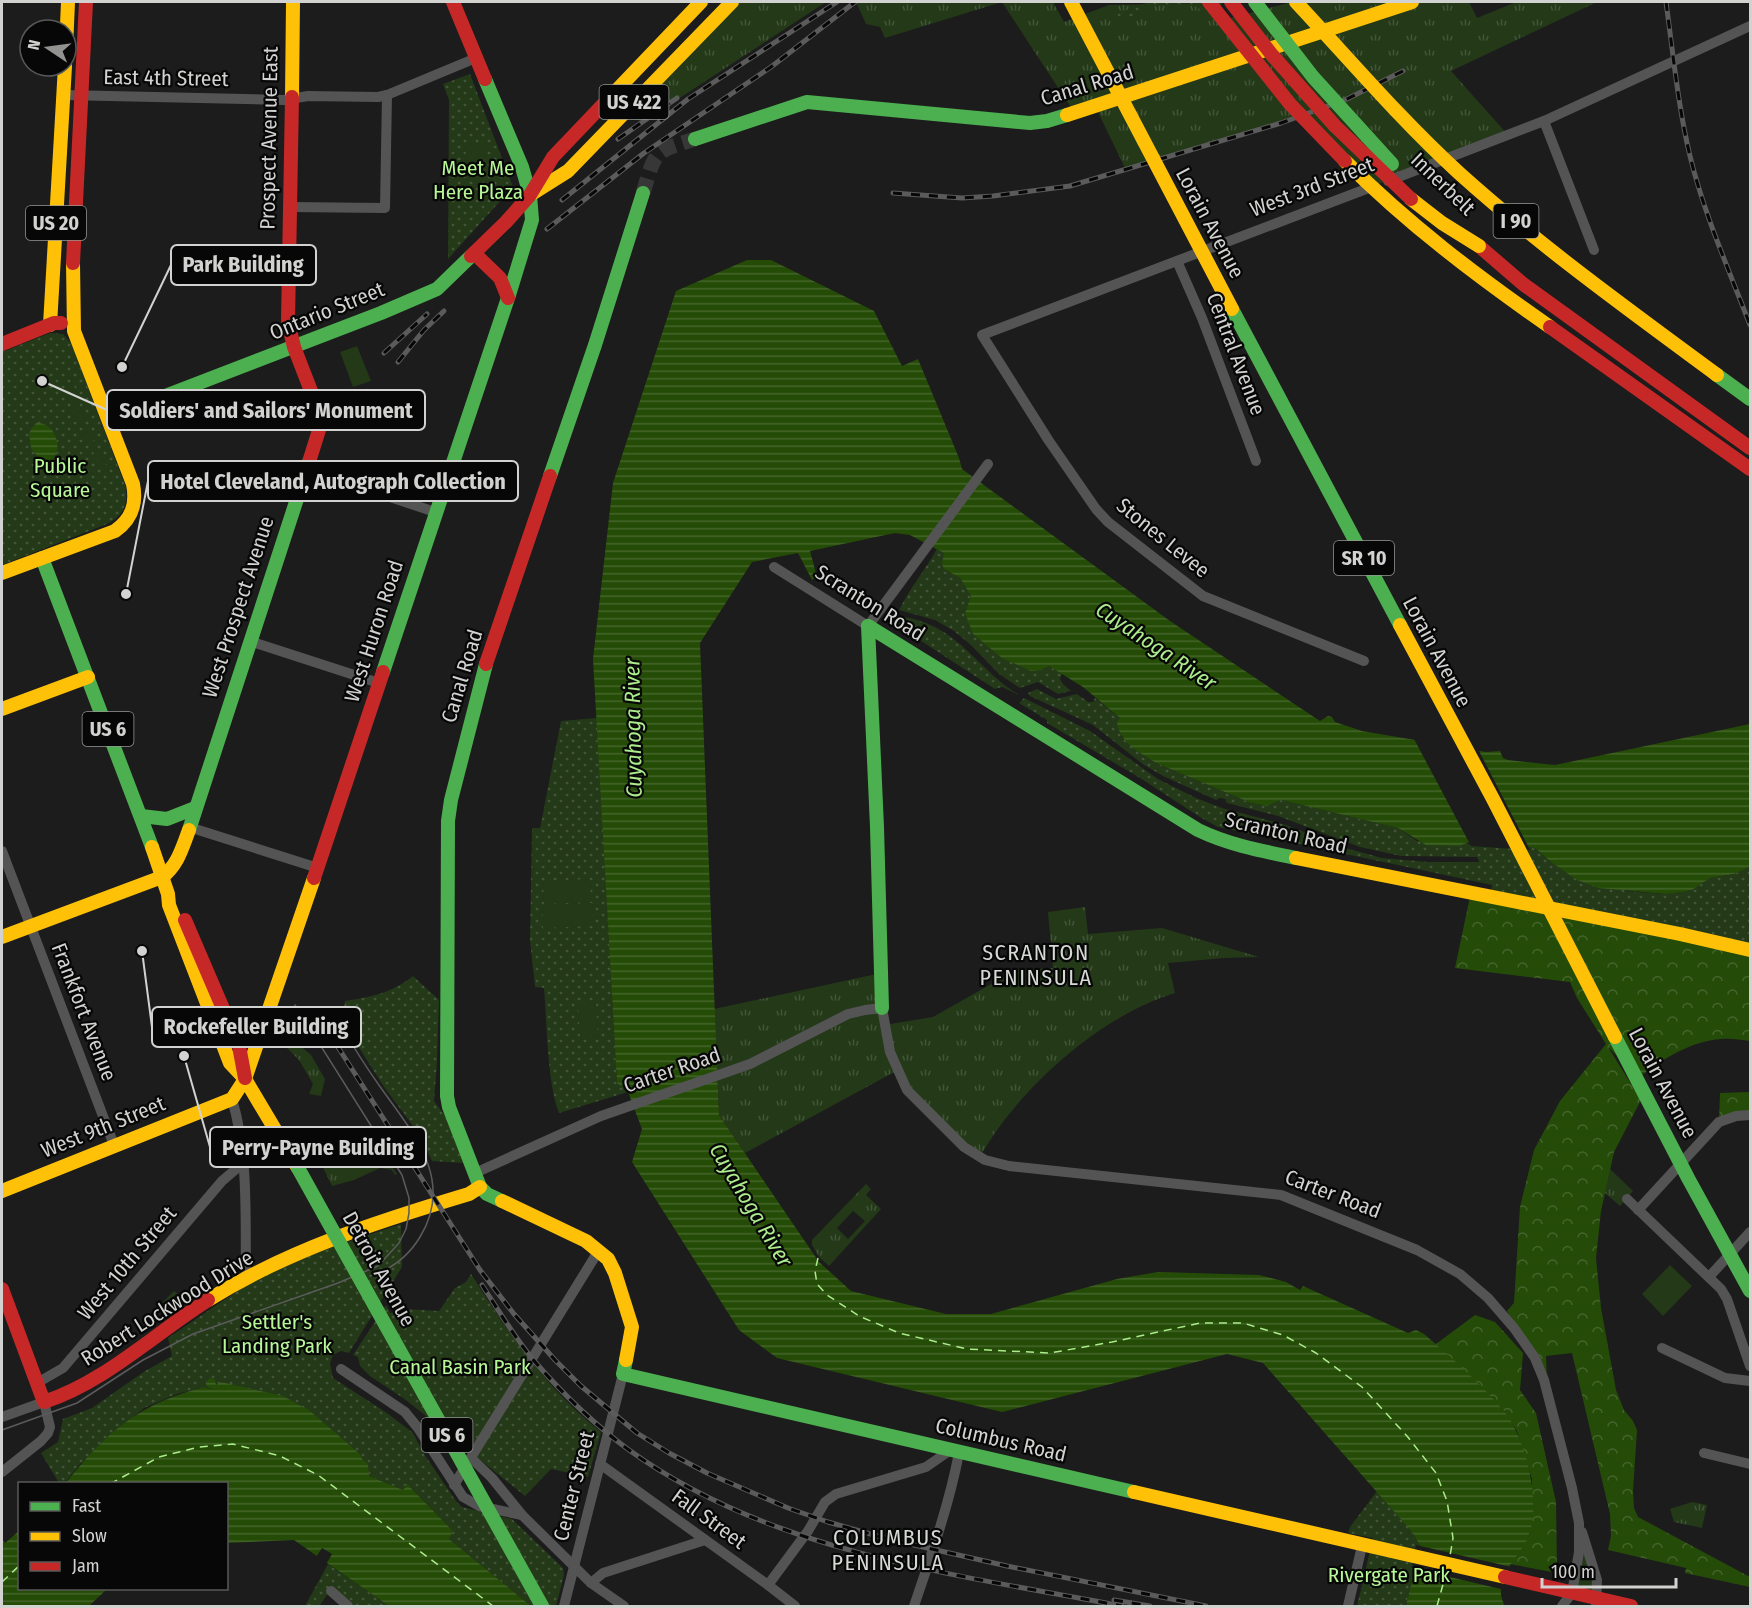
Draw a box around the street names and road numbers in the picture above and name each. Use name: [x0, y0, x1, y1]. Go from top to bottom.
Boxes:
street label: Prospect Avenue East: [254, 46, 284, 230]
street label: Canal Road: [1037, 59, 1137, 111]
street label: East 4th Street: [103, 64, 229, 92]
road number: US 422: [600, 85, 668, 119]
street label: Innerbelt: [1405, 147, 1481, 221]
street label: West 3rd Street: [1246, 151, 1378, 223]
street label: Lorain Avenue: [1170, 163, 1250, 283]
road number: I 90: [1494, 204, 1538, 238]
road number: US 20: [26, 206, 86, 240]
street label: Ontario Street: [266, 276, 388, 346]
street label: Central Avenue: [1201, 289, 1271, 419]
street label: Stones Levee: [1111, 492, 1215, 584]
street label: West Prospect Avenue: [196, 513, 280, 701]
road number: SR 10: [1334, 541, 1394, 575]
street label: West Huron Road: [339, 557, 409, 705]
street label: Scranton Road: [810, 559, 930, 647]
street label: Lorain Avenue: [1397, 592, 1477, 712]
street label: Canal Road: [436, 626, 488, 726]
road number: US 6: [82, 712, 134, 746]
street label: Scranton Road: [1222, 806, 1350, 860]
street label: Frankfort Avenue: [46, 939, 122, 1085]
street label: Lorain Avenue: [1623, 1023, 1703, 1143]
street label: Carter Road: [620, 1041, 724, 1099]
street label: West 9th Street: [37, 1090, 169, 1164]
street label: Carter Road: [1281, 1164, 1385, 1224]
street label: West 10th Street: [72, 1201, 182, 1325]
street label: Detroit Avenue: [337, 1207, 421, 1331]
street label: Robert Lockwood Drive: [76, 1245, 258, 1371]
street label: Columbus Road: [933, 1412, 1069, 1468]
road number: US 6: [422, 1418, 472, 1452]
street label: Center Street: [548, 1428, 600, 1544]
street label: Fall Street: [667, 1483, 751, 1555]

